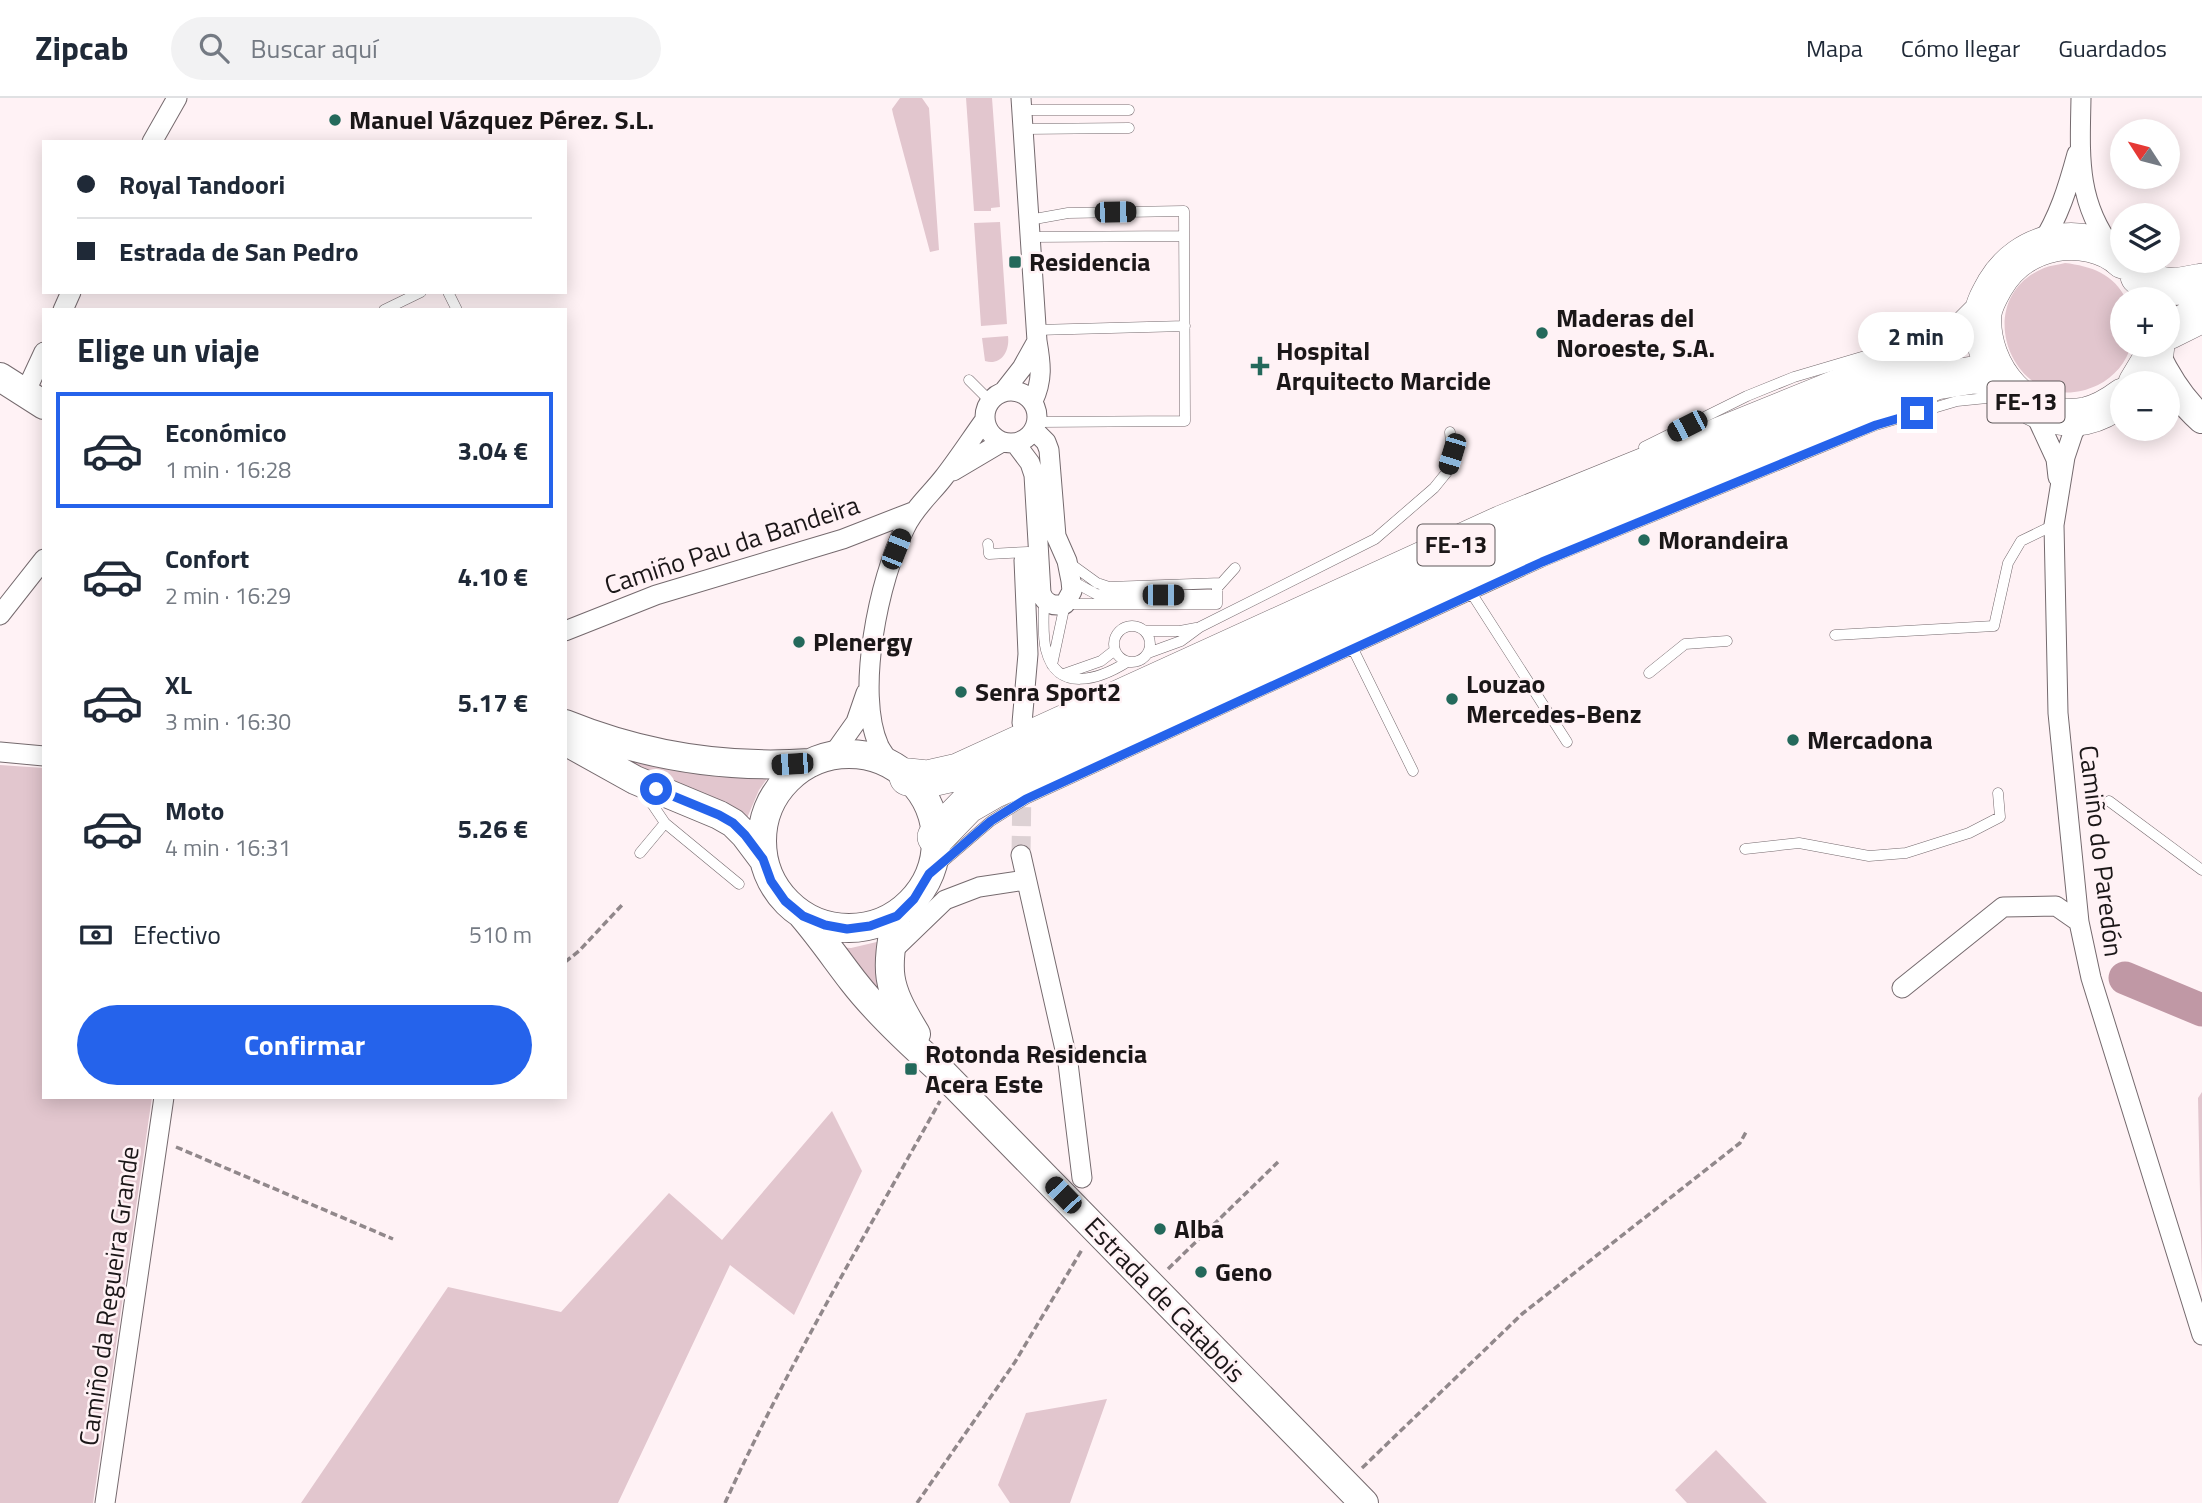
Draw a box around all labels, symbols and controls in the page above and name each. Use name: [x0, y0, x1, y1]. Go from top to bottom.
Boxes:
search box: [171, 17, 661, 80]
text: Zipcab: [35, 23, 129, 73]
icon: search: [195, 29, 233, 67]
text: Buscar aquí: [251, 29, 378, 68]
text: Mapa: [1806, 30, 1863, 66]
text: Cómo llegar: [1901, 30, 2020, 66]
text: Guardados: [2058, 30, 2167, 66]
place label: Manuel Vázquez Pérez. S.L.: [349, 100, 654, 139]
marker: Manuel Vázquez Pérez. S.L.: [327, 112, 343, 128]
north arrow: [2110, 119, 2180, 189]
map controls: [2110, 119, 2180, 441]
text: Royal Tandoori: [119, 165, 285, 204]
car: [1094, 201, 1137, 223]
button: layers: [2110, 203, 2180, 273]
text: Estrada de San Pedro: [119, 232, 359, 271]
place label: Residencia: [1029, 242, 1151, 281]
marker: Residencia: [1007, 254, 1023, 270]
button: +: [2110, 287, 2180, 357]
place label: Maderas del Noroeste, S.A.: [1556, 298, 1715, 367]
callout: 2 min: [1859, 312, 1975, 360]
text: 2 min: [1888, 319, 1944, 354]
marker: Maderas del Noroeste, S.A.: [1534, 325, 1550, 341]
text: Elige un viaje: [77, 326, 260, 374]
place label: Hospital Arquitecto Marcide: [1276, 331, 1491, 400]
marker: Hospital Arquitecto Marcide: [1250, 356, 1270, 376]
button: −: [2110, 371, 2180, 441]
road number: FE-13: [1988, 382, 2064, 422]
route end: [1901, 397, 1933, 429]
car: [1664, 407, 1711, 445]
text: Económico: [165, 413, 287, 452]
icon: car: [81, 419, 144, 482]
text: 3.04 €: [457, 431, 528, 470]
car: [1436, 431, 1469, 477]
text: 1 min · 16:28: [165, 452, 291, 487]
street label: Camiño Pau da Bandeira: [599, 485, 864, 604]
place label: Morandeira: [1658, 520, 1789, 559]
road number: FE-13: [1418, 524, 1494, 565]
car: [879, 526, 914, 572]
marker: Morandeira: [1636, 532, 1652, 548]
text: Confort: [165, 539, 249, 578]
icon: car: [81, 545, 144, 608]
text: 4.10 €: [457, 557, 528, 596]
text: 2 min · 16:29: [165, 578, 291, 613]
car: [1143, 585, 1185, 606]
place label: Plenergy: [813, 622, 913, 661]
marker: Plenergy: [791, 634, 807, 650]
place label: Louzao Mercedes-Benz: [1466, 664, 1642, 733]
text: XL: [165, 665, 192, 704]
icon: car: [81, 671, 144, 734]
place label: Senra Sport2: [975, 672, 1121, 711]
text: 5.17 €: [457, 683, 528, 722]
marker: Senra Sport2: [953, 684, 969, 700]
marker: Louzao Mercedes-Benz: [1444, 691, 1460, 707]
text: 3 min · 16:30: [165, 704, 291, 739]
place label: Mercadona: [1807, 720, 1933, 759]
marker: Mercadona: [1785, 732, 1801, 748]
street label: Camiño do Paredón: [2069, 743, 2134, 959]
car: [771, 752, 814, 776]
route start: [640, 773, 672, 805]
text: Moto: [165, 791, 224, 830]
icon: car: [81, 797, 144, 860]
text: 5.26 €: [457, 809, 528, 848]
text: 4 min · 16:31: [165, 830, 291, 865]
text: Efectivo: [133, 915, 221, 954]
icon: cash: [77, 916, 115, 954]
text: 510 m: [469, 917, 532, 952]
button: Confirmar: [77, 1005, 532, 1085]
place label: Rotonda Residencia Acera Este: [925, 1034, 1147, 1103]
marker: Rotonda Residencia Acera Este: [903, 1061, 919, 1077]
street label: Camiño da Regueira Grande: [68, 1144, 149, 1448]
car: [1041, 1173, 1086, 1217]
street label: Estrada de Catabois: [1076, 1208, 1255, 1391]
place label: Alba: [1174, 1209, 1224, 1248]
marker: Alba: [1152, 1221, 1168, 1237]
place label: Geno: [1215, 1252, 1272, 1291]
marker: Geno: [1193, 1264, 1209, 1280]

